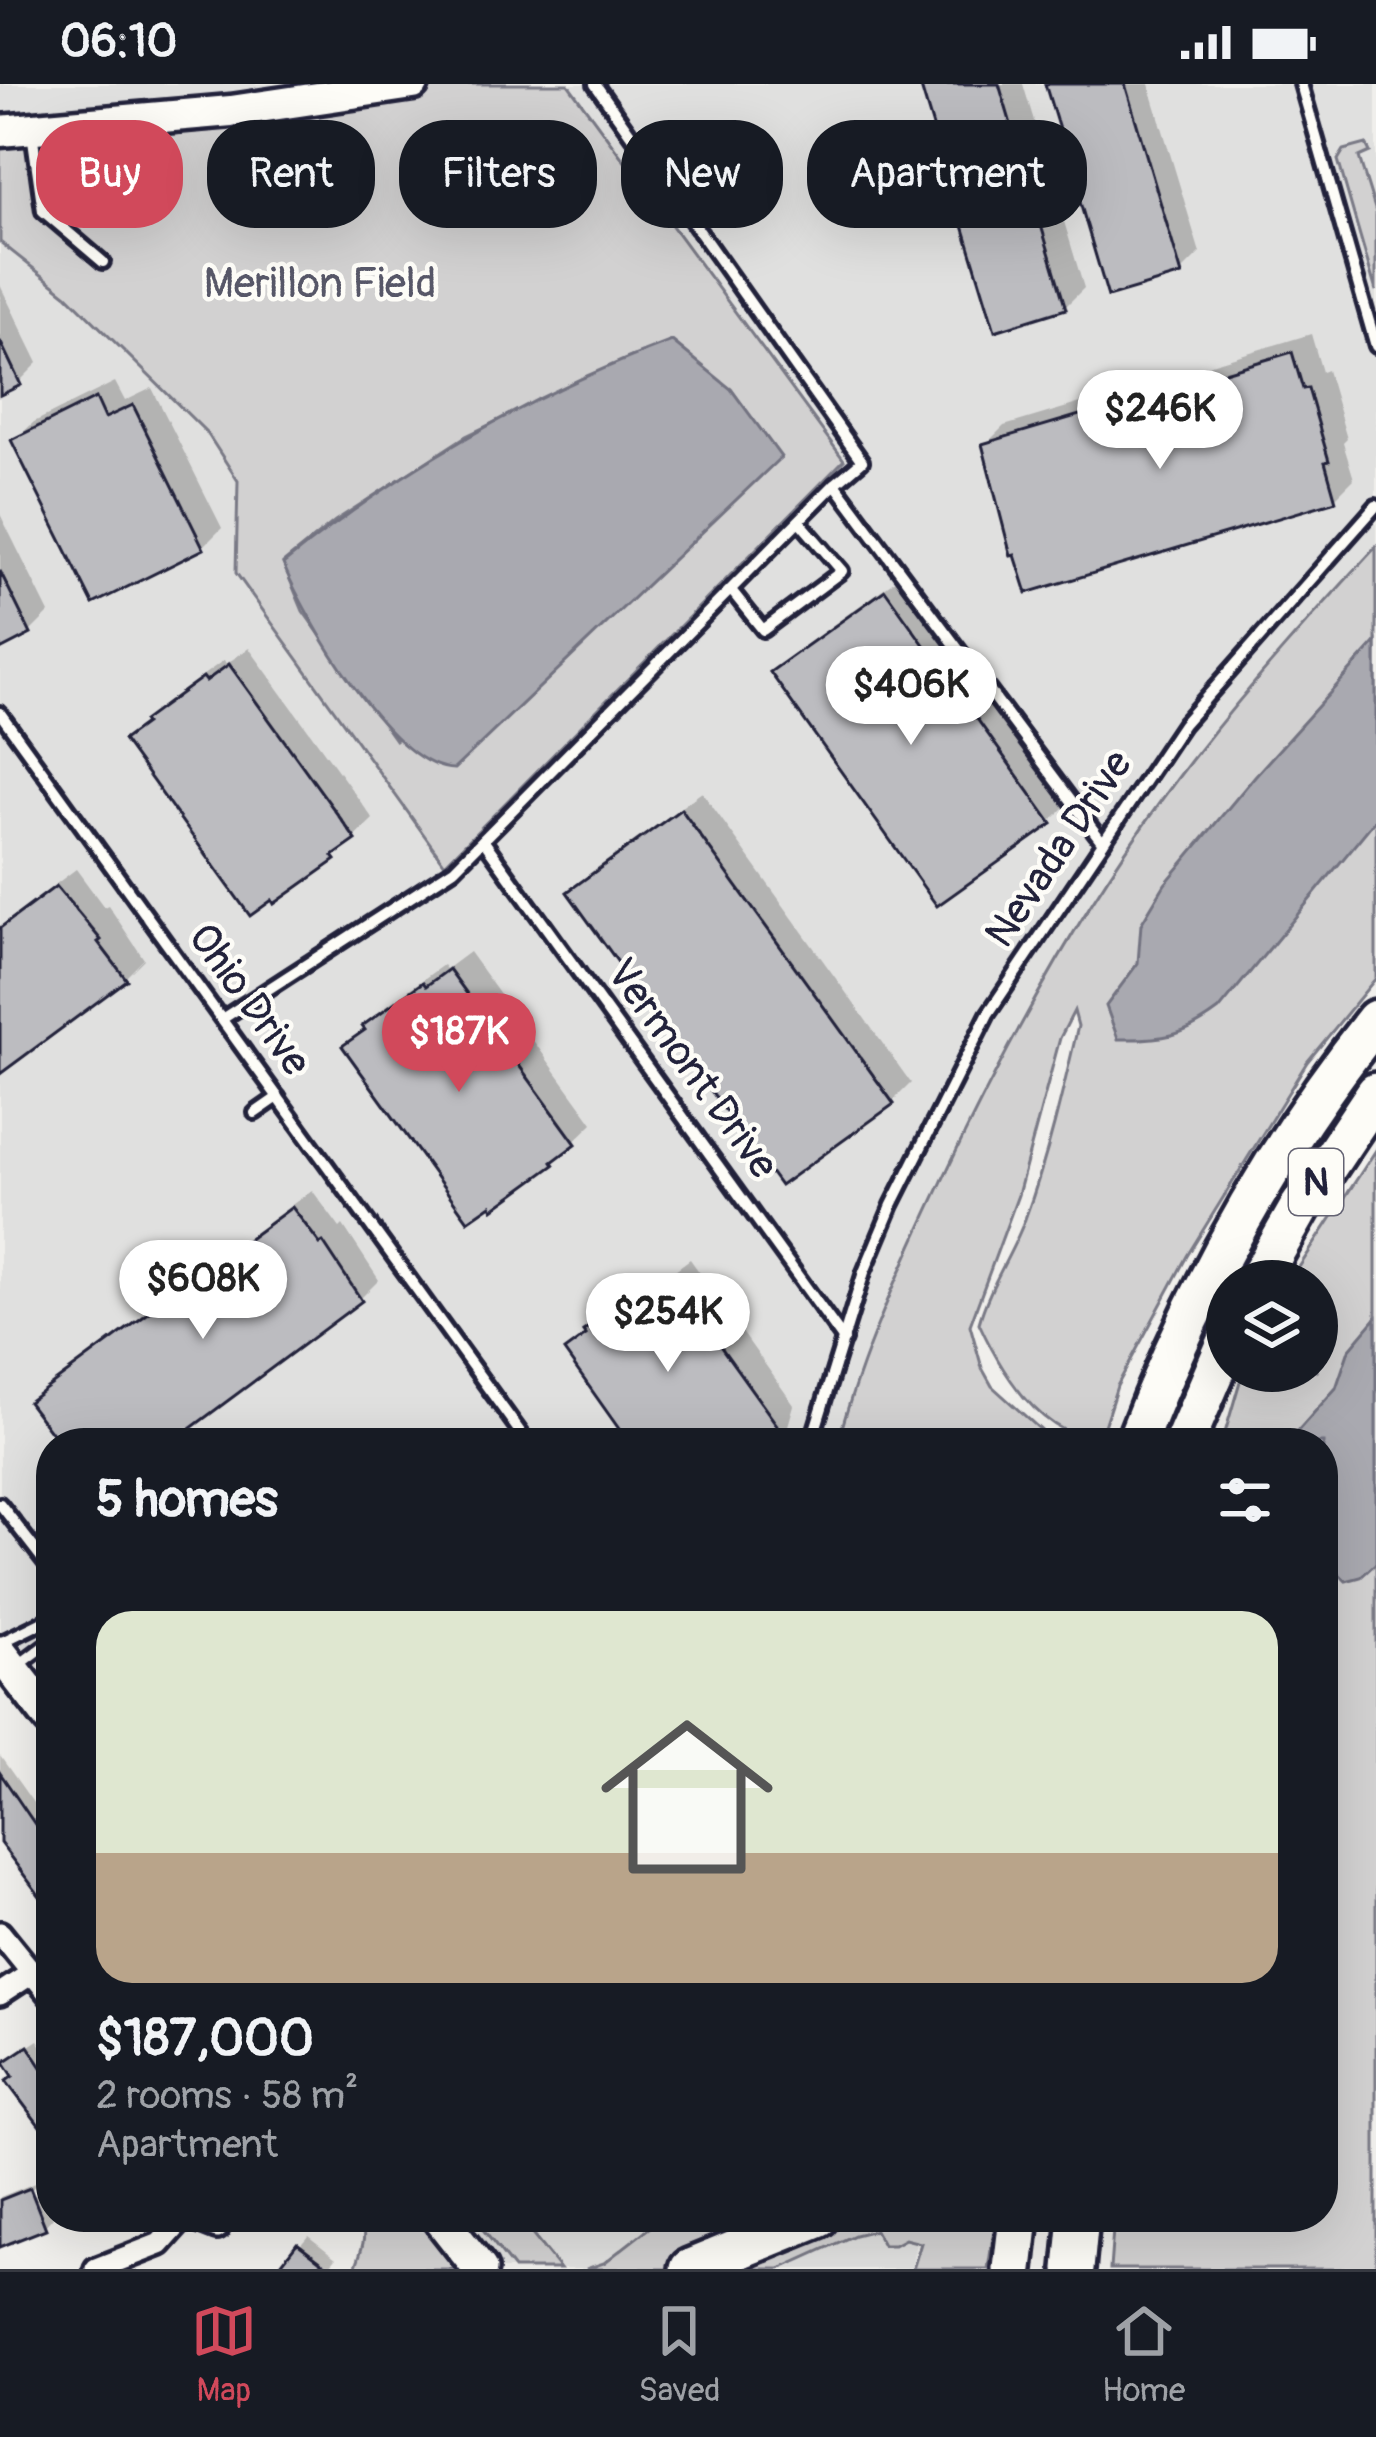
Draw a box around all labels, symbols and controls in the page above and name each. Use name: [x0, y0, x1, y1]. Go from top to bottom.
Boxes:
text: 06:10: [60, 14, 177, 70]
chip: Buy: [36, 120, 183, 228]
chip: Rent: [207, 120, 375, 228]
chip: Filters: [399, 120, 597, 228]
chip: New: [621, 120, 783, 228]
chip: Apartment: [807, 120, 1087, 228]
park label: Merillon Field: [204, 258, 436, 310]
pin: $246K: [1076, 370, 1244, 472]
text: $246K: [1104, 384, 1216, 433]
pin: $406K: [827, 646, 995, 748]
text: $406K: [853, 660, 969, 709]
street label: Nevada Drive: [974, 740, 1144, 957]
street label: Ohio Drive: [176, 914, 322, 1087]
street label: Vermont Drive: [595, 949, 789, 1189]
pin: $187K: [375, 993, 543, 1095]
text: $187K: [409, 1007, 509, 1056]
road number: N: [1289, 1149, 1343, 1215]
pin: $608K: [119, 1240, 287, 1342]
text: $608K: [146, 1254, 260, 1303]
map controls: [1206, 1260, 1338, 1392]
button: layers: [1206, 1260, 1338, 1392]
pin: $254K: [584, 1273, 752, 1375]
text: $254K: [613, 1287, 723, 1336]
icon: filters: [1212, 1467, 1278, 1533]
text: 5 homes: [96, 1468, 278, 1532]
icon: home: [579, 1689, 795, 1905]
text: $187,000: [96, 2007, 314, 2071]
text: 2 rooms · 58 m²: [96, 2071, 358, 2120]
text: Apartment: [96, 2120, 278, 2169]
tab: Map: [191, 2298, 257, 2411]
tab: Saved: [638, 2298, 720, 2411]
tab: Home: [1102, 2298, 1185, 2411]

